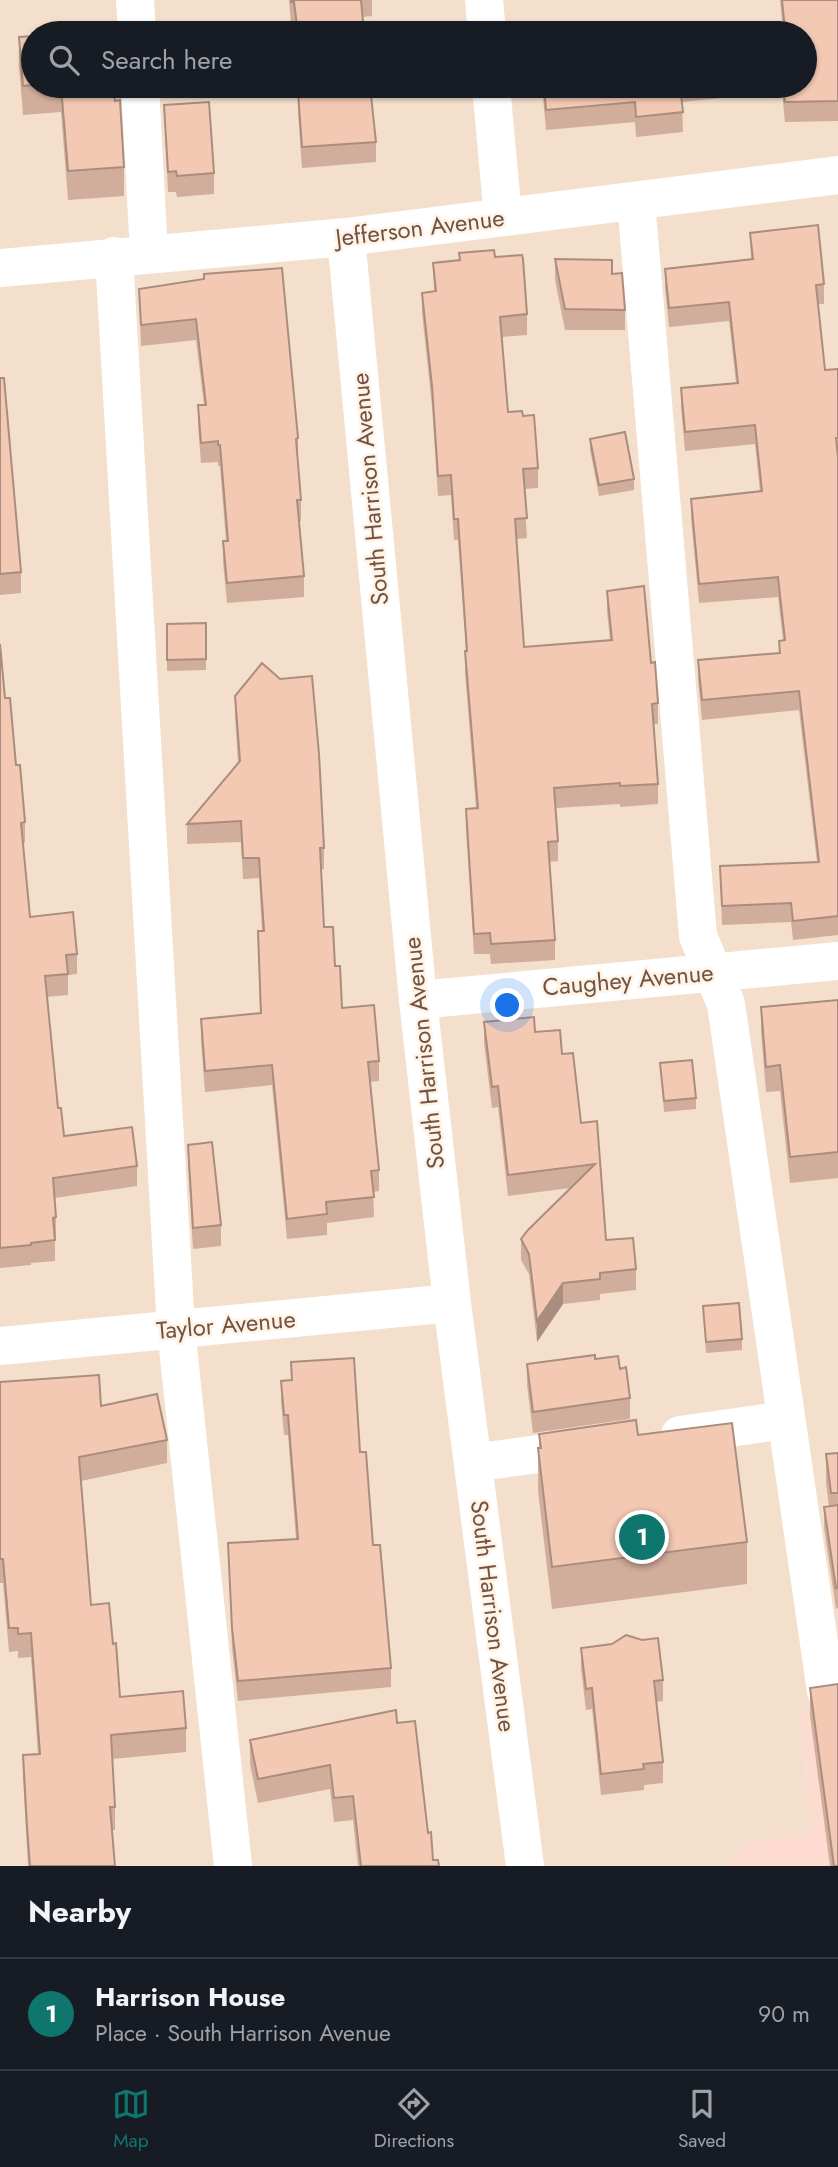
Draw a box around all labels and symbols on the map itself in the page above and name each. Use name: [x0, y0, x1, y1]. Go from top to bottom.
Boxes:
street label: Jefferson Avenue: [331, 200, 506, 256]
street label: South Harrison Avenue: [342, 371, 397, 607]
street label: South Harrison Avenue: [394, 935, 453, 1171]
street label: Caughey Avenue: [541, 955, 715, 1004]
your location: [490, 988, 524, 1022]
street label: Taylor Avenue: [155, 1301, 297, 1348]
street label: South Harrison Avenue: [462, 1498, 525, 1734]
pin: 1: [619, 1511, 665, 1563]

